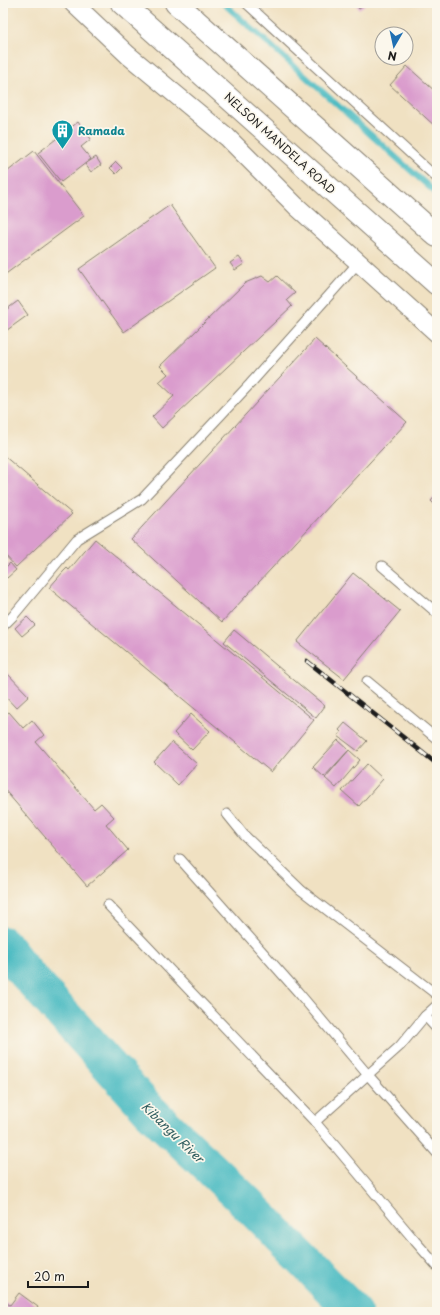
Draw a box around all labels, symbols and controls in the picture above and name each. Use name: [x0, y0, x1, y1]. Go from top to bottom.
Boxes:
north arrow: [374, 26, 414, 66]
text: N: [386, 47, 398, 65]
street label: NELSON MANDELA ROAD: [220, 88, 340, 198]
building icon: Ramada: [50, 117, 76, 150]
place label: Ramada: [78, 122, 125, 139]
water label: Kibangu River: [138, 1098, 210, 1168]
scale bar: [28, 1263, 88, 1289]
text: 20 m: [34, 1267, 65, 1285]

